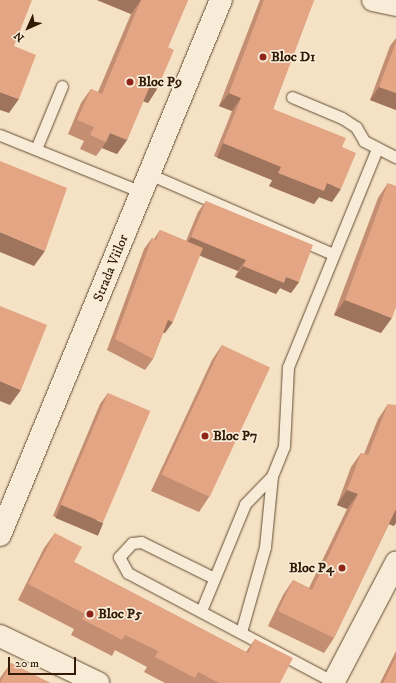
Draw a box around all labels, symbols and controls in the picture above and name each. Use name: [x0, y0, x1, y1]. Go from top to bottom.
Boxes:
north arrow: [8, 8, 48, 48]
text: N: [11, 28, 28, 45]
place label: Bloc D1: [271, 49, 315, 65]
marker: Bloc D1: [258, 52, 268, 62]
place label: Bloc P9: [138, 74, 182, 90]
marker: Bloc P9: [125, 77, 135, 87]
street label: Strada Viilor: [90, 232, 132, 304]
place label: Bloc P7: [213, 428, 257, 444]
marker: Bloc P7: [200, 431, 210, 441]
place label: Bloc P4: [289, 560, 334, 576]
marker: Bloc P4: [337, 563, 347, 573]
place label: Bloc P5: [98, 606, 142, 622]
marker: Bloc P5: [85, 609, 95, 619]
scale bar: [10, 649, 78, 675]
text: 20 m: [15, 656, 39, 671]

